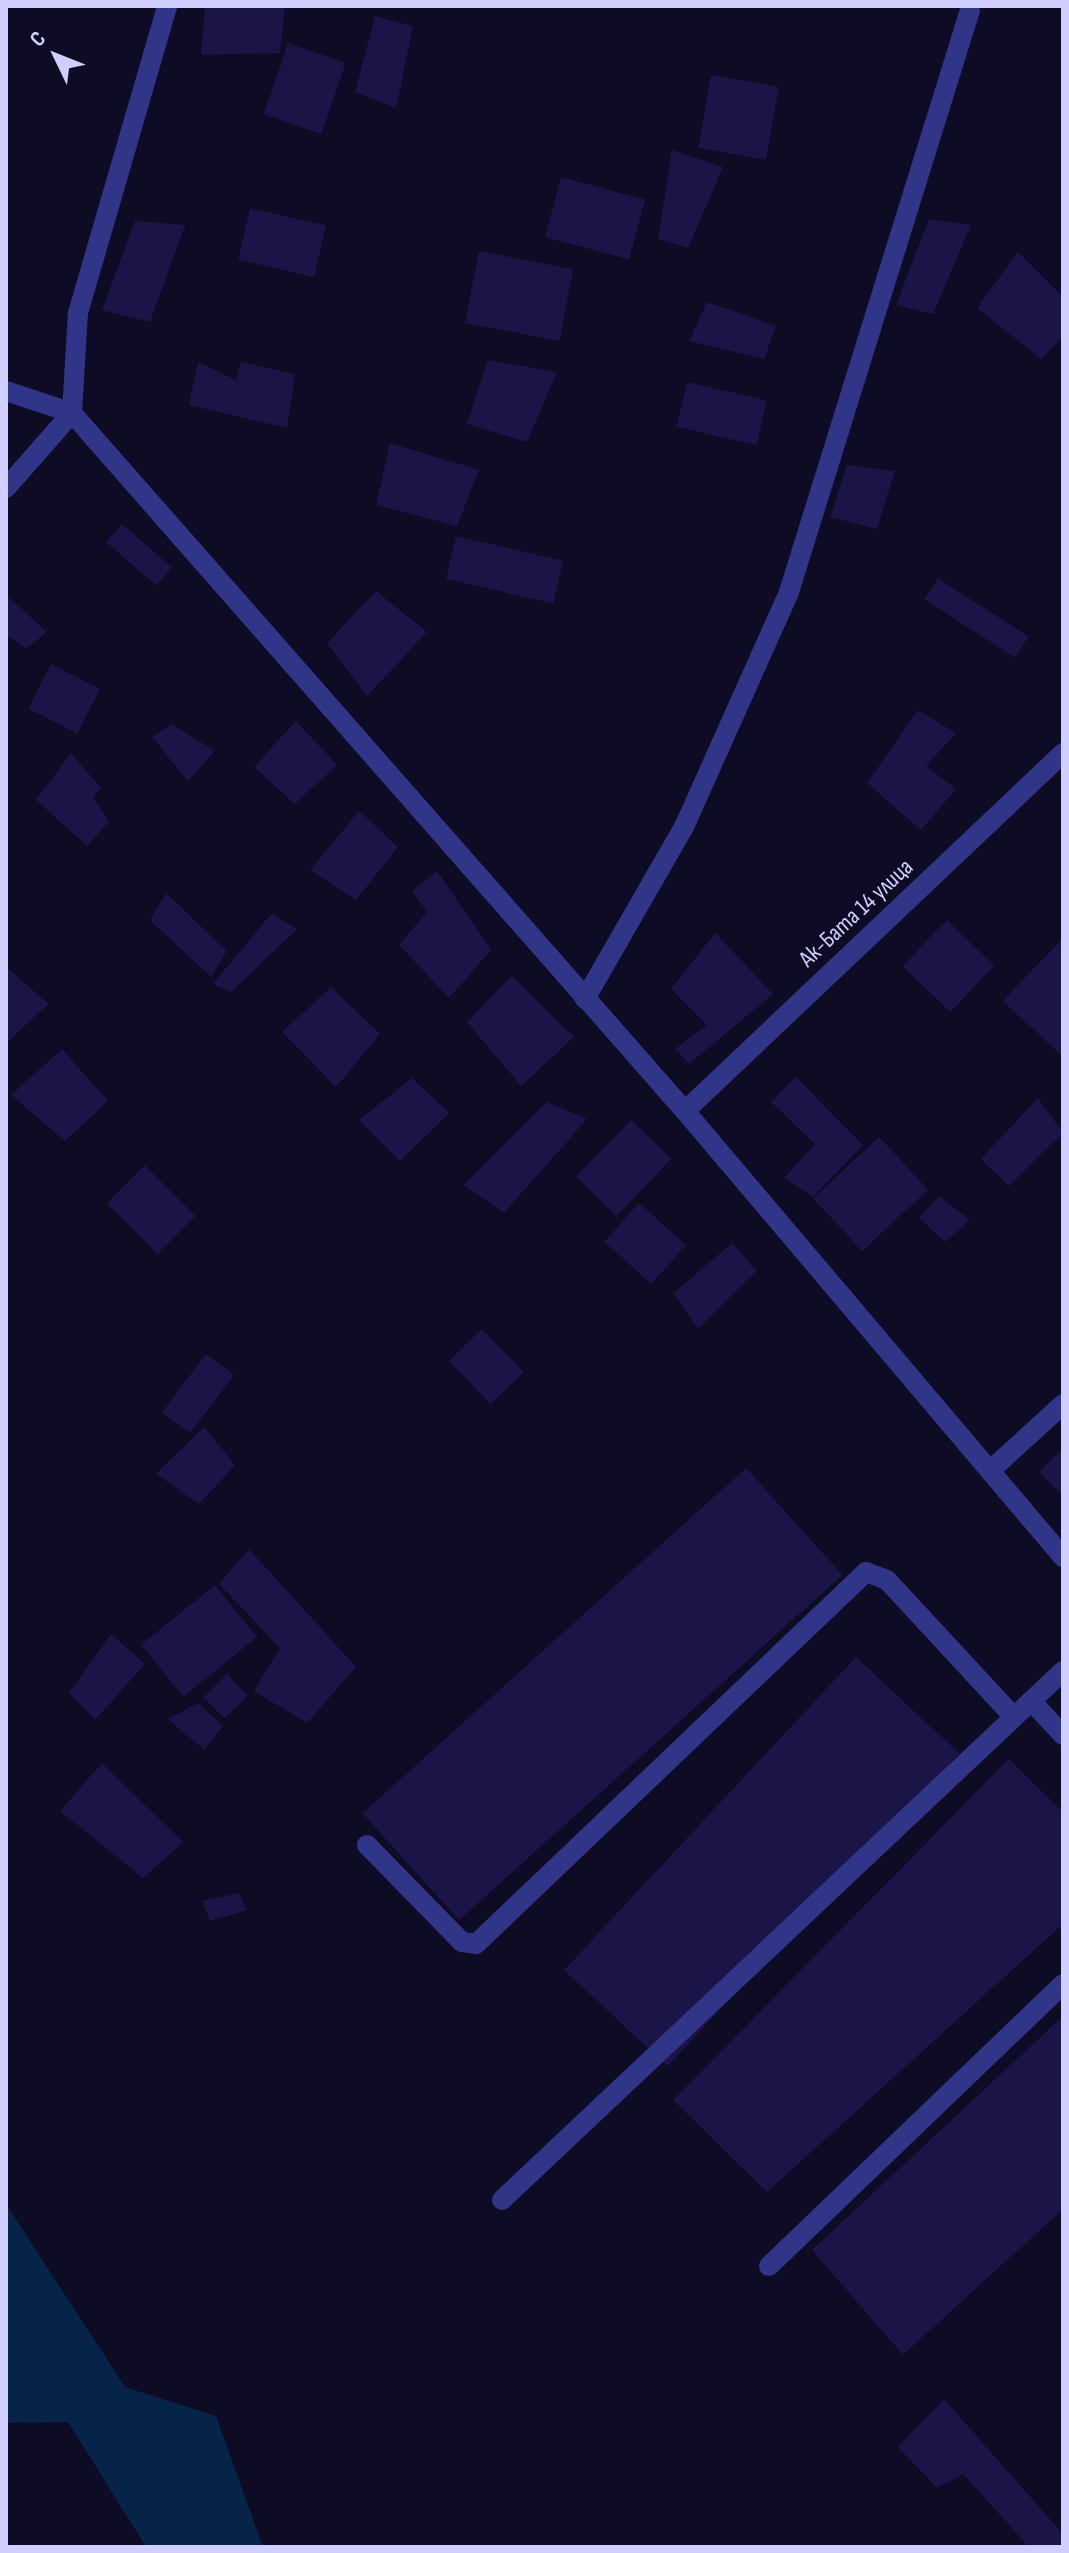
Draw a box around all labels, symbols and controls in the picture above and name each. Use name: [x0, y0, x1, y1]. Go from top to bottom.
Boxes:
north arrow: [16, 16, 96, 96]
text: С: [24, 26, 52, 53]
street label: Ак-Бата 14 улица: [793, 853, 919, 973]

